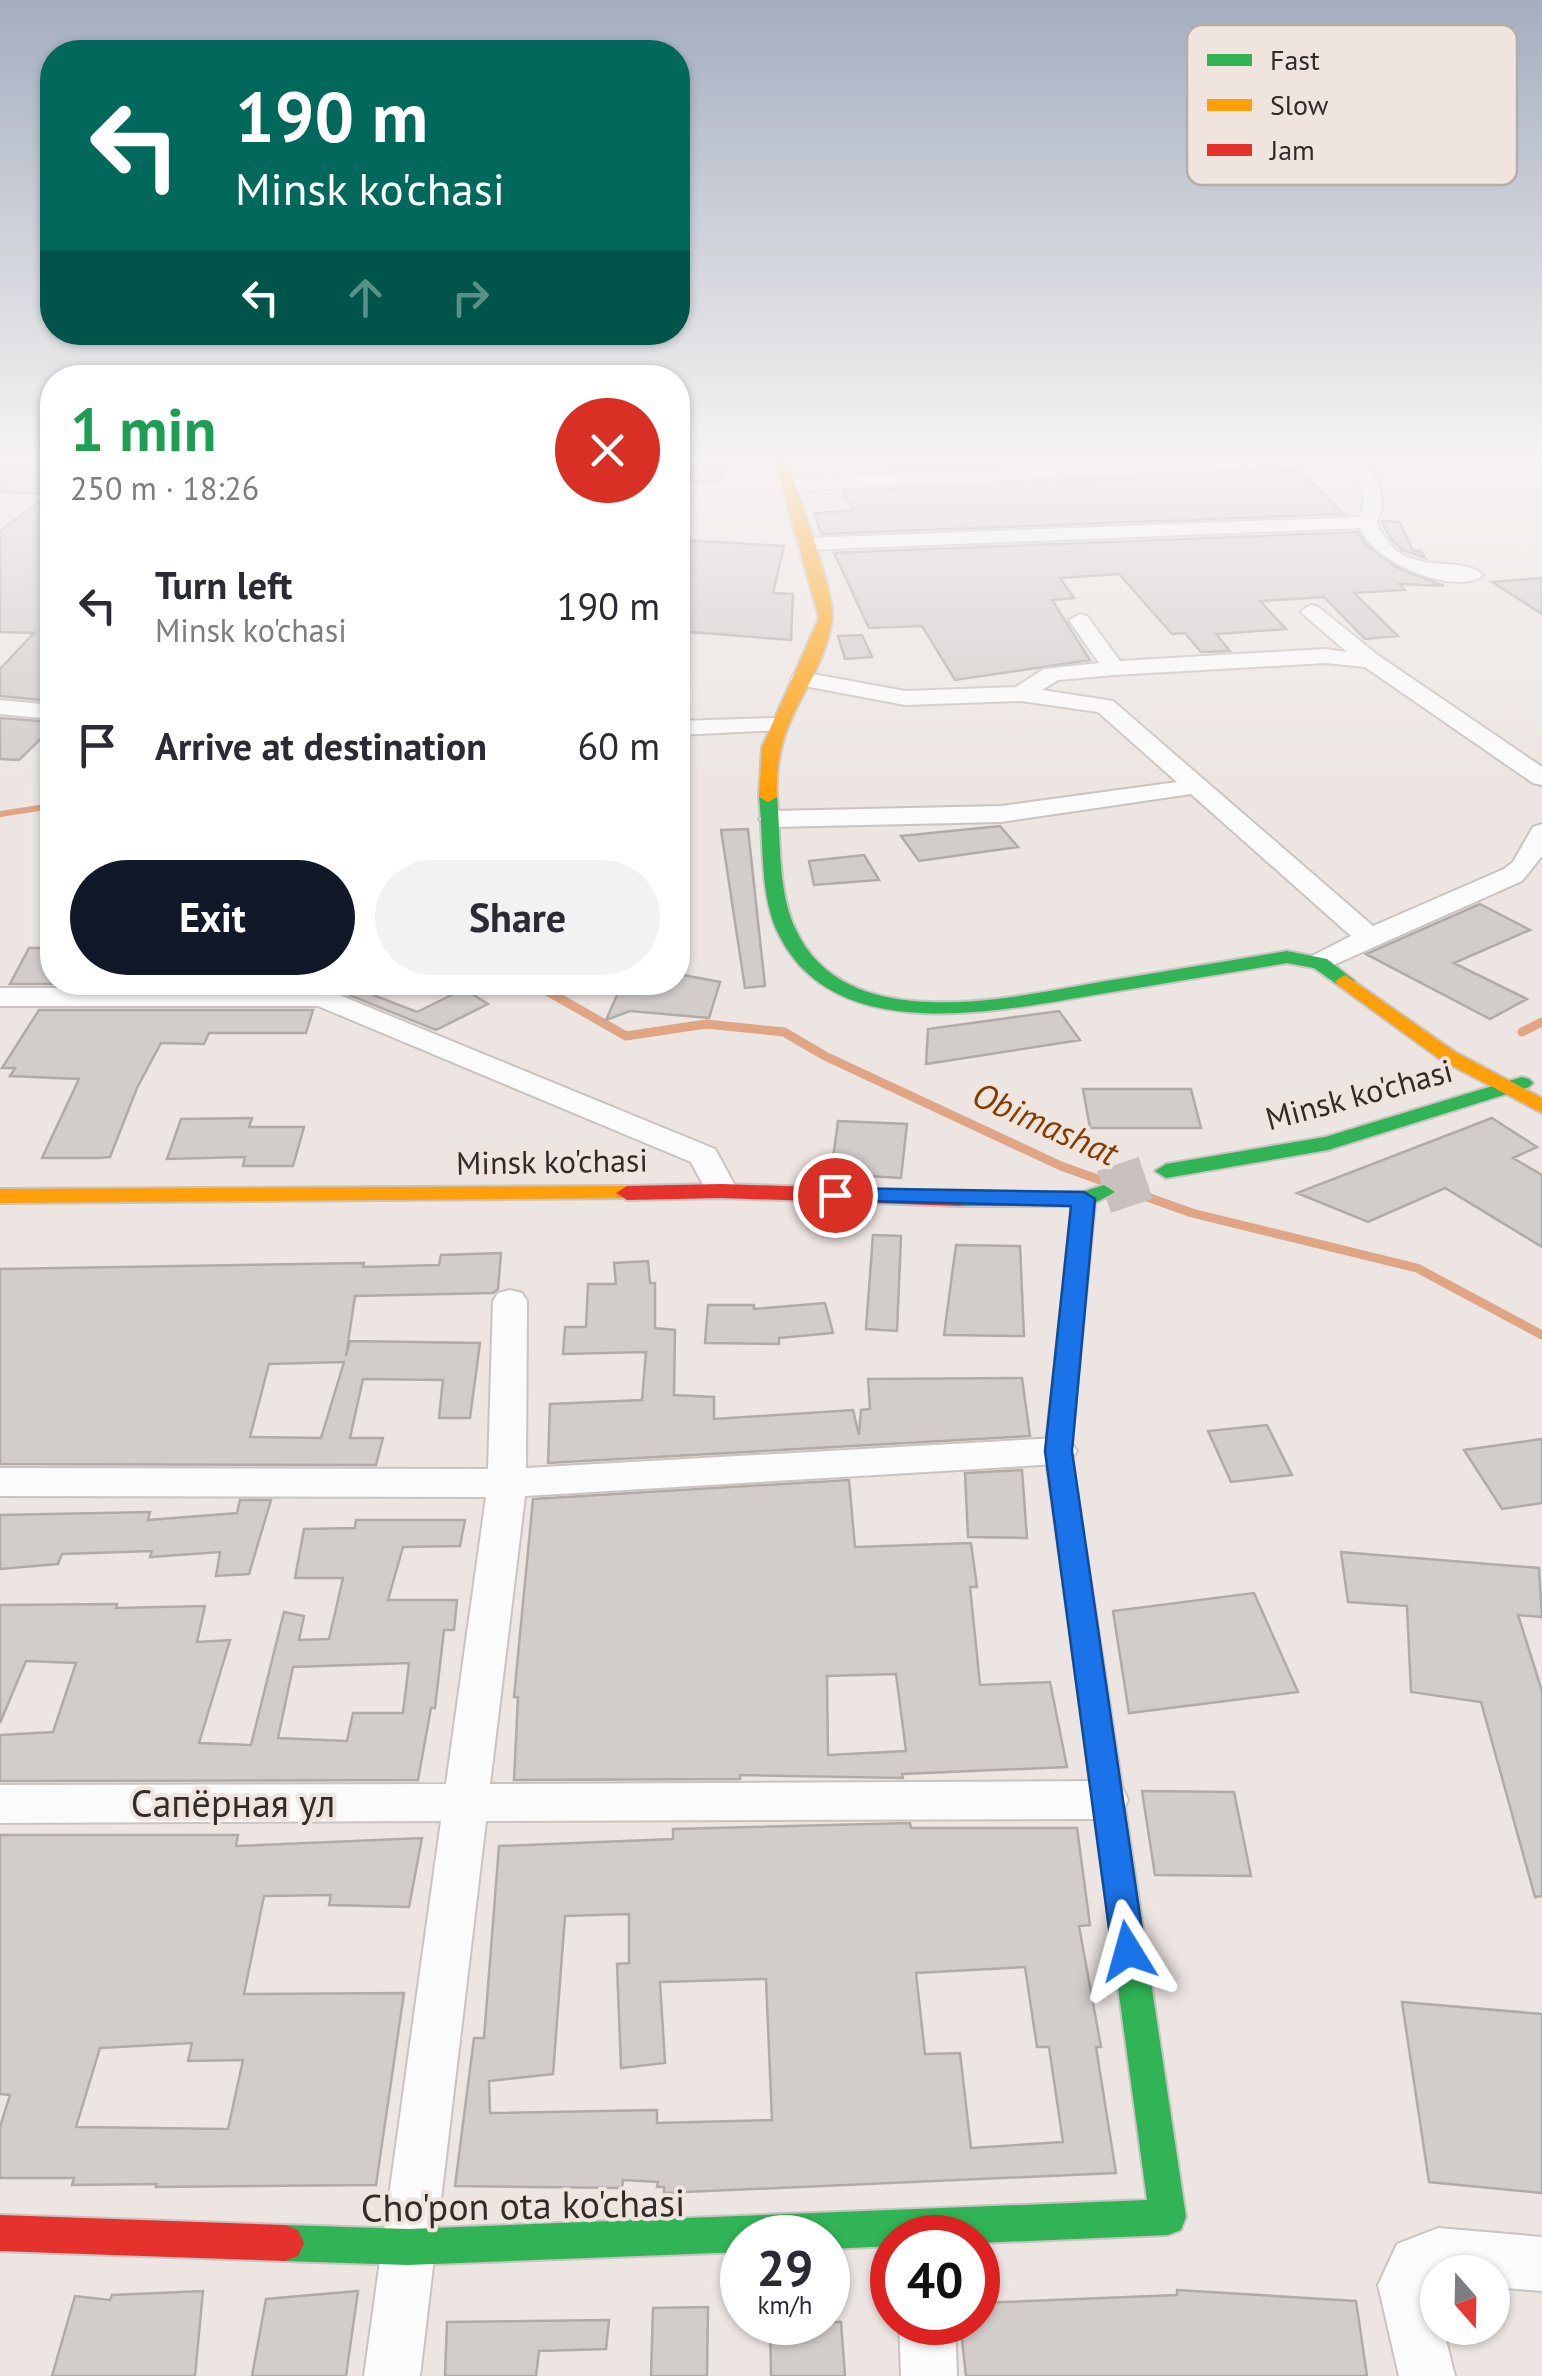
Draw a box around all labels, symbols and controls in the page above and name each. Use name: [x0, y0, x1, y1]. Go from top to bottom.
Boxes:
legend: [1187, 25, 1517, 185]
text: Fast: [1270, 41, 1320, 78]
text: 190 m: [235, 71, 428, 161]
icon: left: [70, 80, 200, 210]
text: Slow: [1270, 86, 1329, 123]
text: Jam: [1269, 131, 1315, 168]
text: Minsk ko'chasi: [235, 159, 505, 217]
icon: left: [233, 270, 288, 325]
icon: ahead: [338, 270, 393, 325]
icon: right: [443, 270, 498, 325]
text: 1 min: [70, 390, 216, 468]
button: close: [555, 398, 660, 503]
text: 250 m · 18:26: [70, 467, 259, 509]
text: Turn left: [155, 560, 292, 609]
icon: left: [70, 578, 125, 633]
text: 190 m: [557, 581, 660, 630]
text: Minsk ko'chasi: [155, 609, 347, 651]
icon: arrive: [70, 718, 125, 773]
text: Arrive at destination: [155, 721, 487, 770]
text: 60 m: [578, 721, 660, 770]
button: Exit: [70, 860, 355, 975]
button: Share: [375, 860, 660, 975]
street label: Minsk ko'chasi: [1261, 1049, 1457, 1139]
water label: Obimashat: [966, 1071, 1127, 1176]
street label: Minsk ko'chasi: [456, 1138, 648, 1184]
pin: [793, 1153, 878, 1238]
icon: arrive: [808, 1168, 863, 1223]
street label: Сапёрная ул: [131, 1778, 335, 1827]
position arrow: [1076, 1899, 1180, 2003]
street label: Cho'pon ota ko'chasi: [360, 2177, 686, 2232]
speed limit sign: 40: [870, 2215, 1000, 2345]
text: 29: [757, 2235, 813, 2300]
north arrow: [1420, 2255, 1510, 2345]
map controls: [1420, 2255, 1510, 2345]
text: km/h: [758, 2289, 812, 2321]

